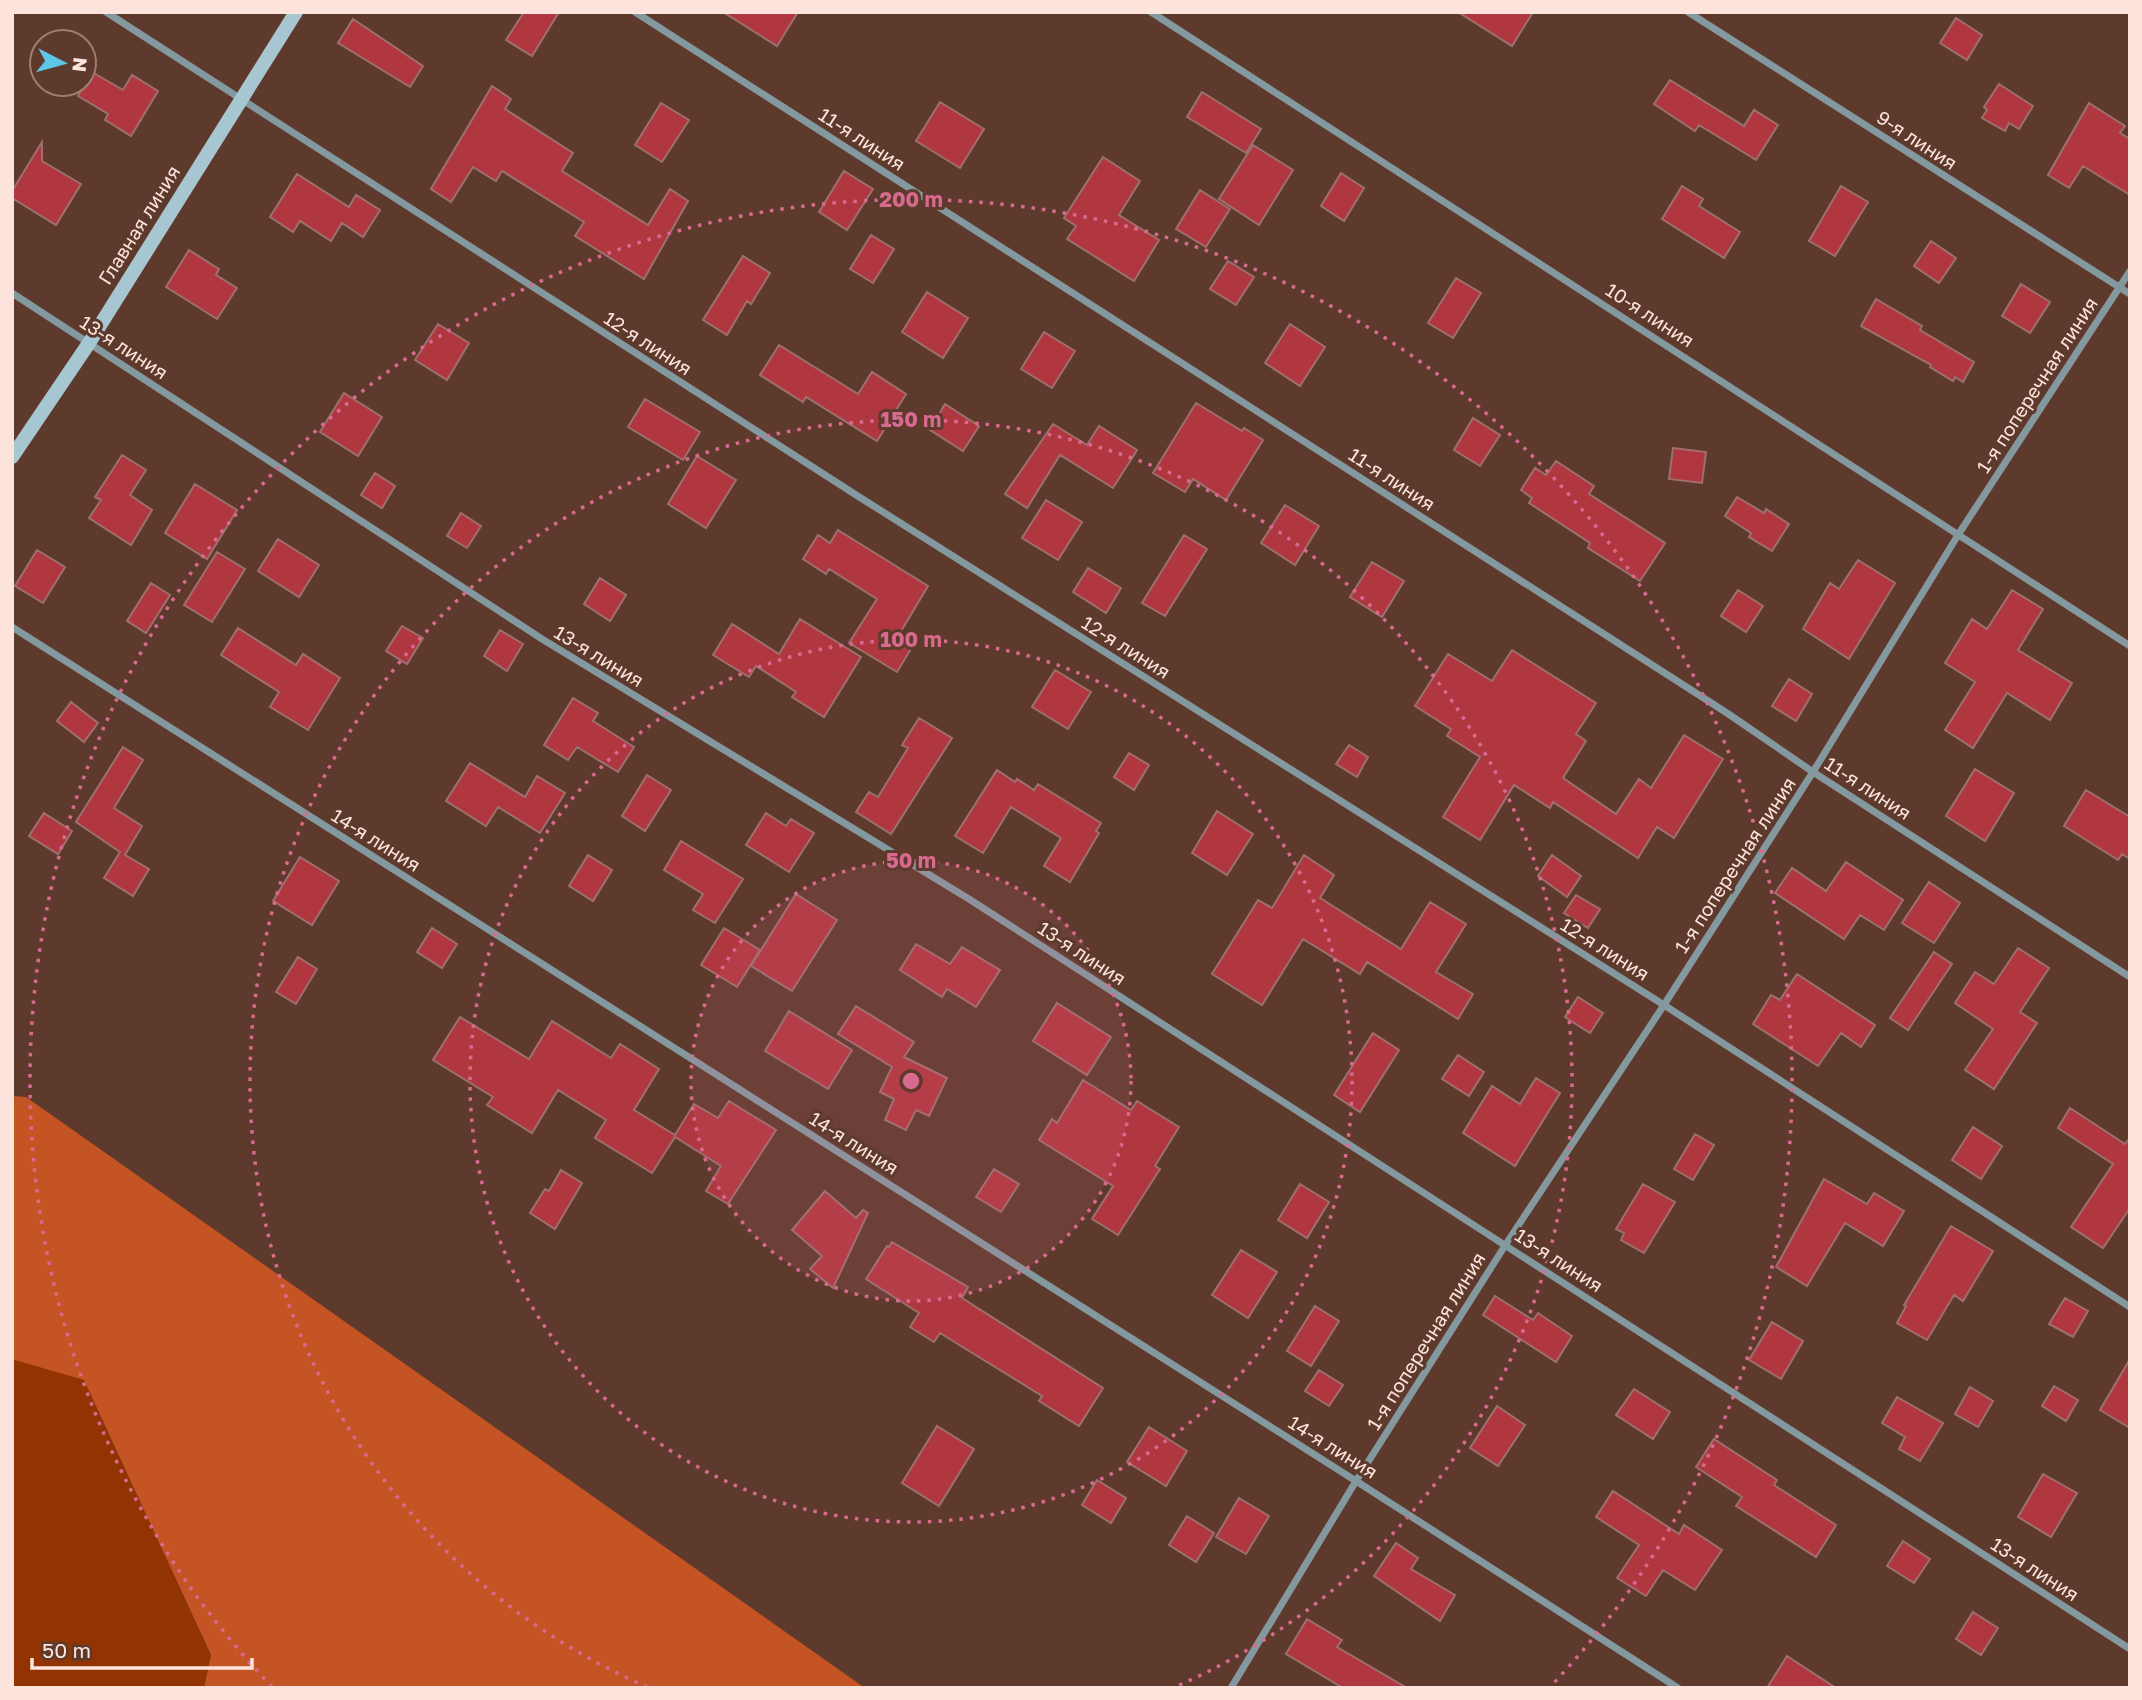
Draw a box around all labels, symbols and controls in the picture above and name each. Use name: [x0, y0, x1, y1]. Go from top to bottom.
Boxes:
north arrow: [28, 28, 98, 98]
text: N: [68, 56, 93, 73]
street label: 11-я линия: [815, 102, 910, 175]
street label: 9-я линия: [1873, 105, 1962, 174]
street label: Главная линия: [93, 161, 184, 288]
text: 200 m: [879, 186, 943, 212]
street label: 10-я линия: [1602, 278, 1699, 352]
street label: 1-я поперечная линия: [1971, 292, 2102, 477]
street label: 12-я линия: [600, 306, 696, 379]
street label: 13-я линия: [76, 310, 172, 383]
text: 150 m: [881, 406, 941, 432]
street label: 11-я линия: [1345, 442, 1440, 515]
street label: 12-я линия: [1078, 610, 1175, 683]
street label: 13-я линия: [551, 620, 648, 691]
text: 100 m: [880, 626, 942, 652]
street label: 11-я линия: [1821, 751, 1916, 824]
street label: 1-я поперечная линия: [1669, 772, 1800, 957]
street label: 14-я линия: [328, 803, 425, 876]
text: 50 m: [886, 847, 936, 873]
street label: 12-я линия: [1557, 912, 1654, 985]
street label: 13-я линия: [1034, 916, 1130, 989]
centre of rings: [899, 1069, 923, 1093]
street label: 14-я линия: [806, 1106, 903, 1179]
street label: 13-я линия: [1511, 1223, 1607, 1296]
street label: 1-я поперечная линия: [1361, 1248, 1490, 1434]
street label: 14-я линия: [1285, 1410, 1382, 1483]
street label: 13-я линия: [1987, 1532, 2083, 1605]
scale bar: [32, 1626, 252, 1670]
text: 50 m: [42, 1637, 91, 1663]

